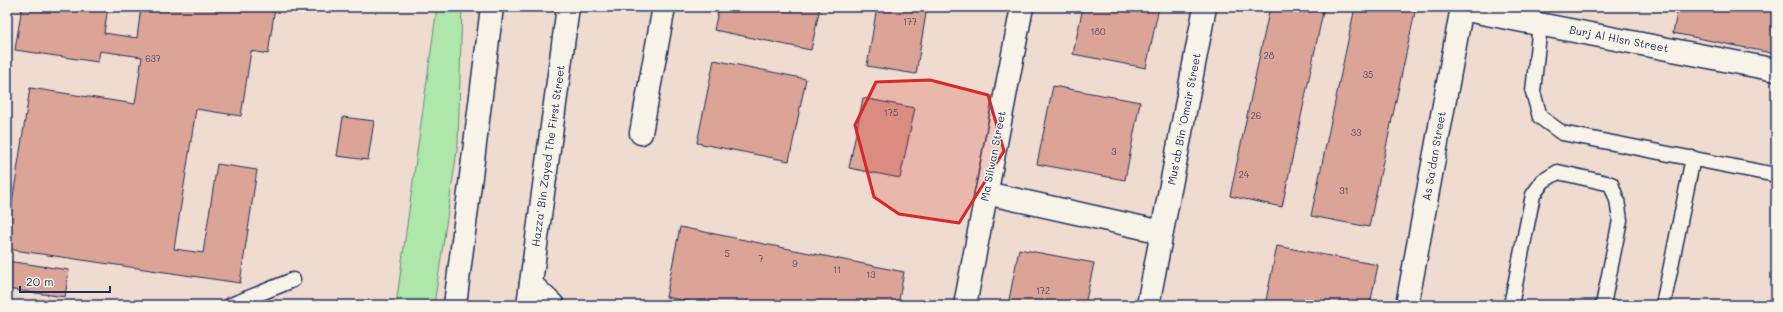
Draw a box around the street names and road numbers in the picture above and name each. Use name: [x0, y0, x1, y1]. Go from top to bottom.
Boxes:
street label: Burj Al Hisn Street: [1568, 22, 1670, 56]
street label: Mus'ab Bin 'Omair Street: [1163, 52, 1204, 186]
street label: Hazza' Bin Zayed The First Street: [527, 64, 568, 248]
street label: Ma Silwan Street: [976, 109, 1009, 202]
street label: As Sa'dan Street: [1418, 110, 1449, 202]

